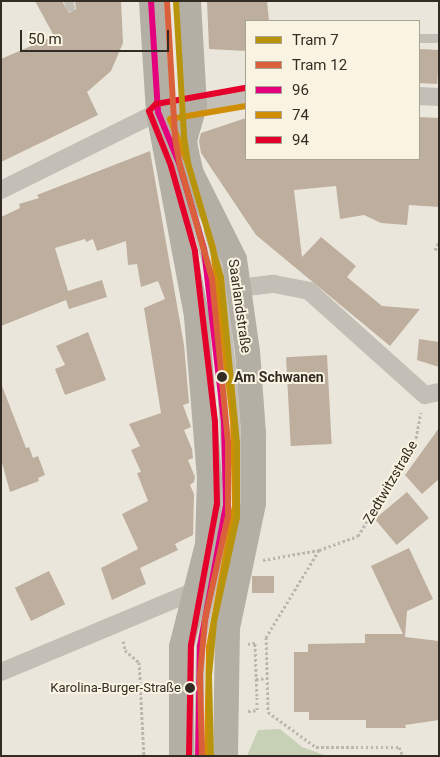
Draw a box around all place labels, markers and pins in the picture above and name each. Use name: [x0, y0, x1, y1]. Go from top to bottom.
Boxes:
marker: Am Schwanen: [213, 368, 231, 386]
place label: Am Schwanen: [234, 369, 324, 385]
place label: Karolina-Burger-Straße: [50, 680, 181, 696]
marker: Karolina-Burger-Straße: [185, 683, 195, 693]

